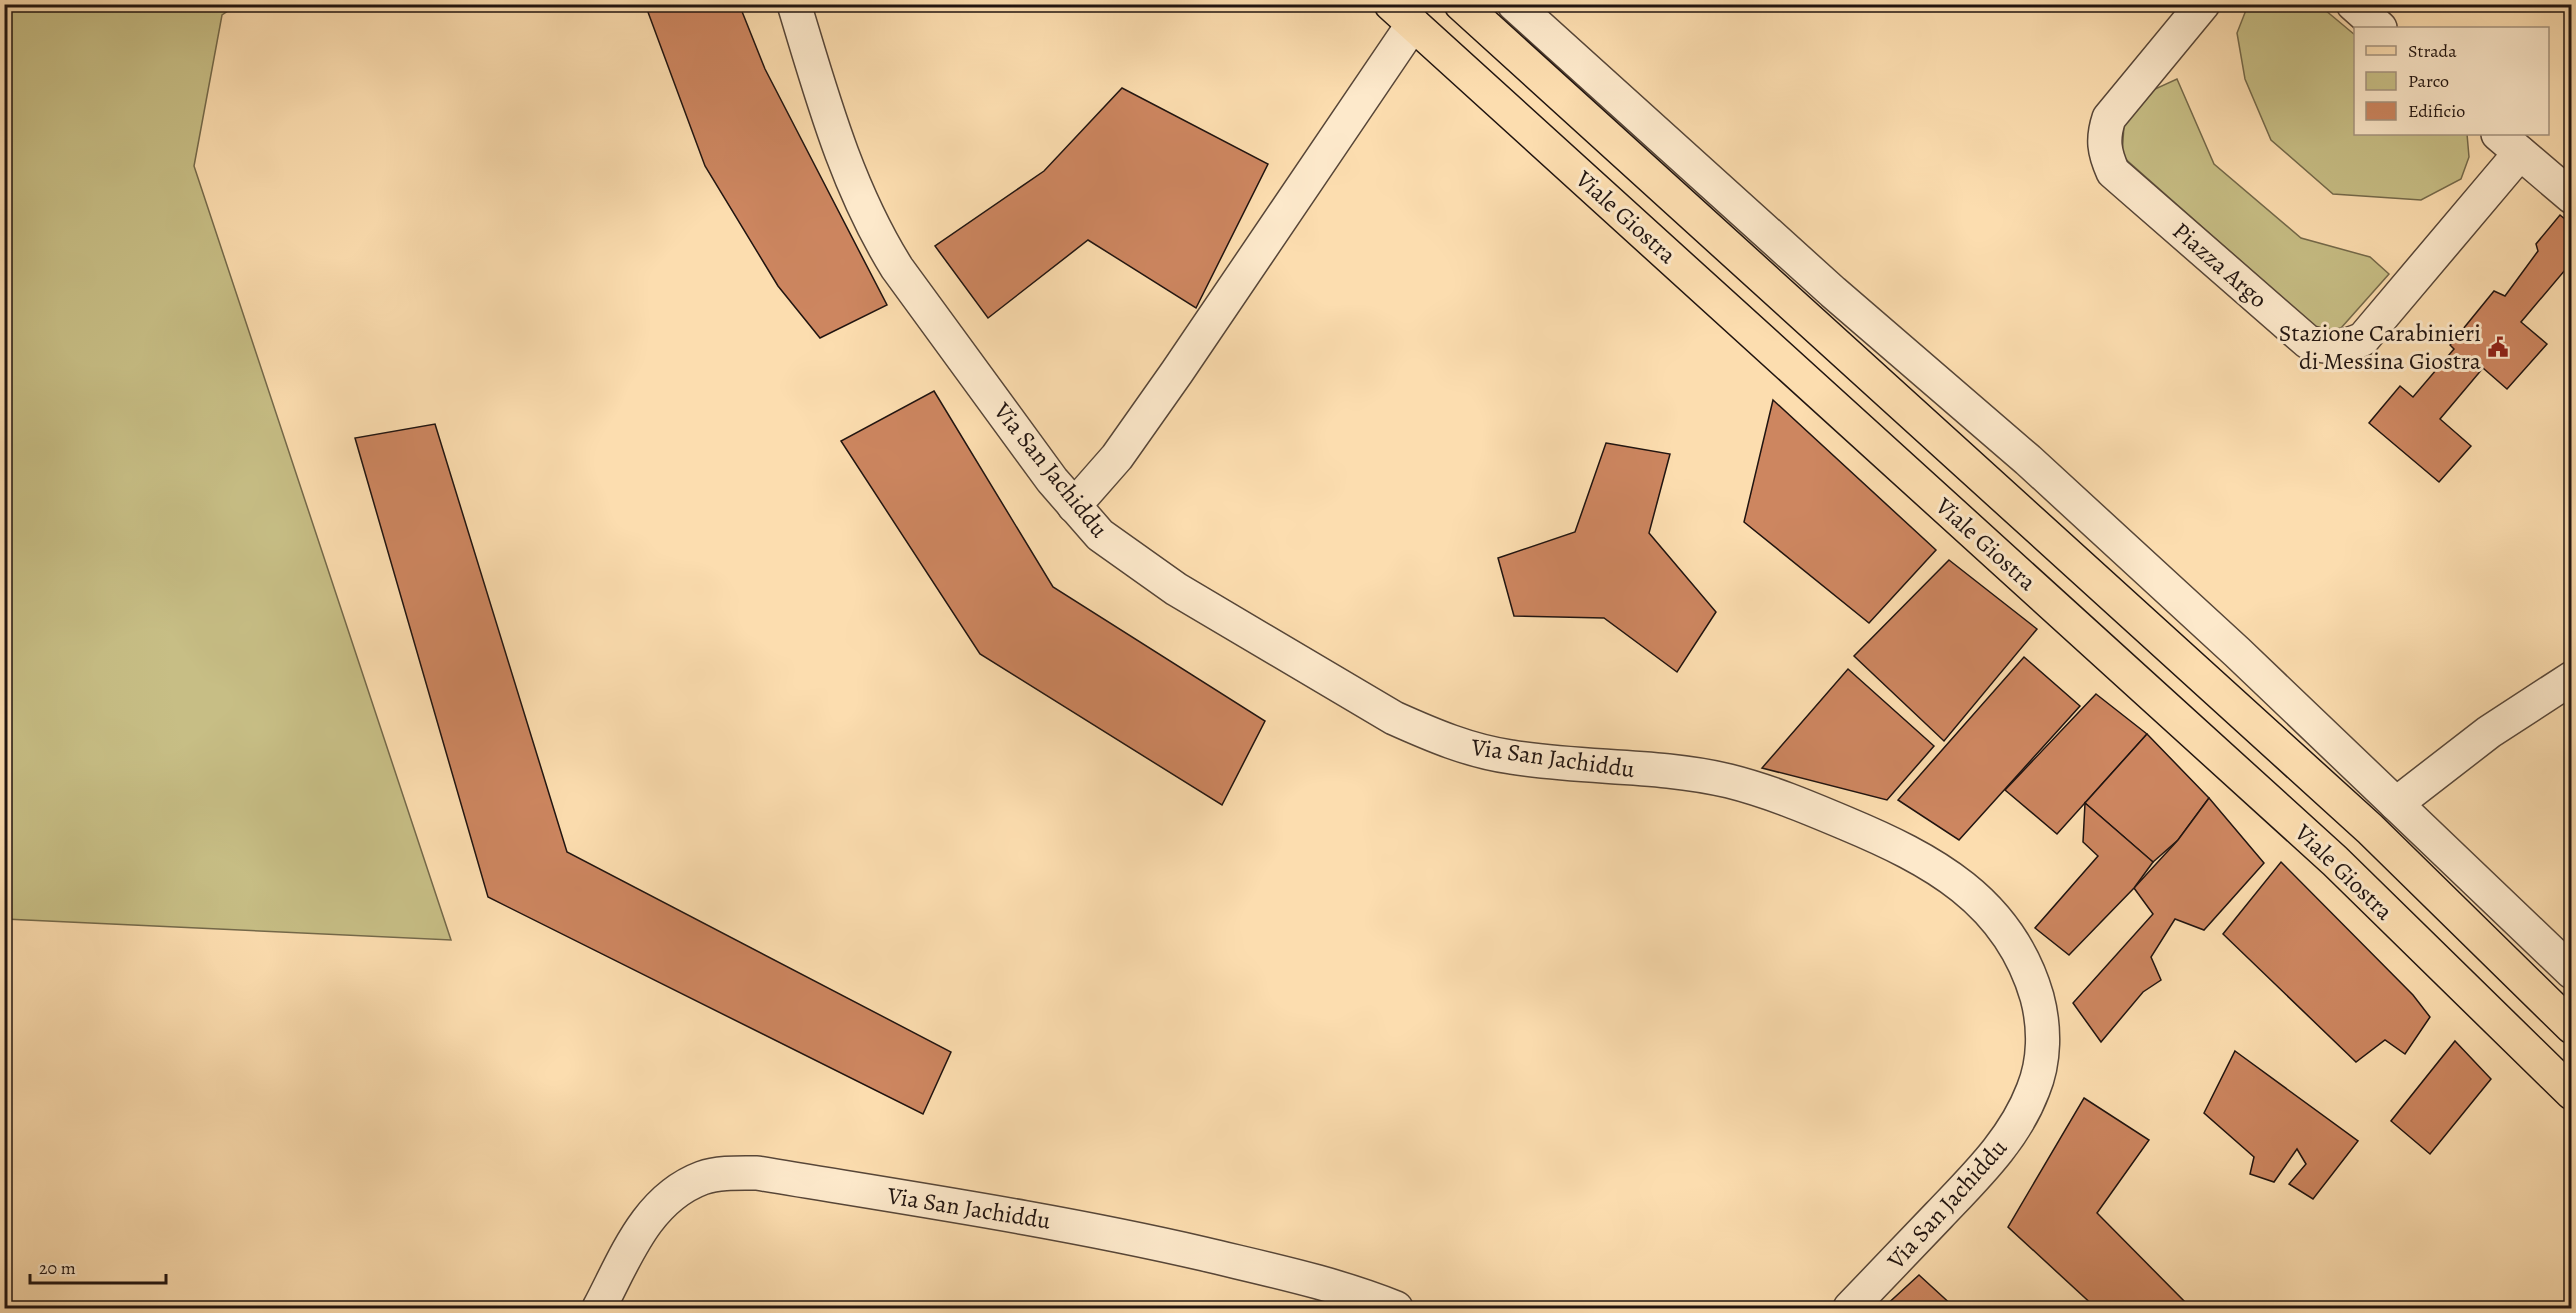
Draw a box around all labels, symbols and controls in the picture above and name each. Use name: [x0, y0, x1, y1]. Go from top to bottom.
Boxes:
legend: [2354, 27, 2549, 135]
text: Strada: [2408, 39, 2457, 63]
text: Parco: [2408, 69, 2449, 93]
text: Edificio: [2408, 99, 2465, 123]
street label: Viale Giostra: [1568, 163, 1684, 271]
street label: Piazza Argo: [2166, 215, 2274, 315]
place label: Stazione Carabinieri di Messina Giostra: [2279, 317, 2482, 377]
public building icon: Stazione Carabinieri di Messina Giostra: [2486, 335, 2510, 359]
street label: Via San Jachiddu: [986, 395, 1115, 544]
street label: Viale Giostra: [1928, 490, 2044, 598]
street label: Via San Jachiddu: [1468, 731, 1637, 785]
street label: Viale Giostra: [2287, 816, 2401, 927]
street label: Via San Jachiddu: [1879, 1132, 2014, 1277]
street label: Via San Jachiddu: [884, 1179, 1053, 1237]
scale bar: [30, 1247, 166, 1285]
text: 20 m: [39, 1256, 76, 1280]

